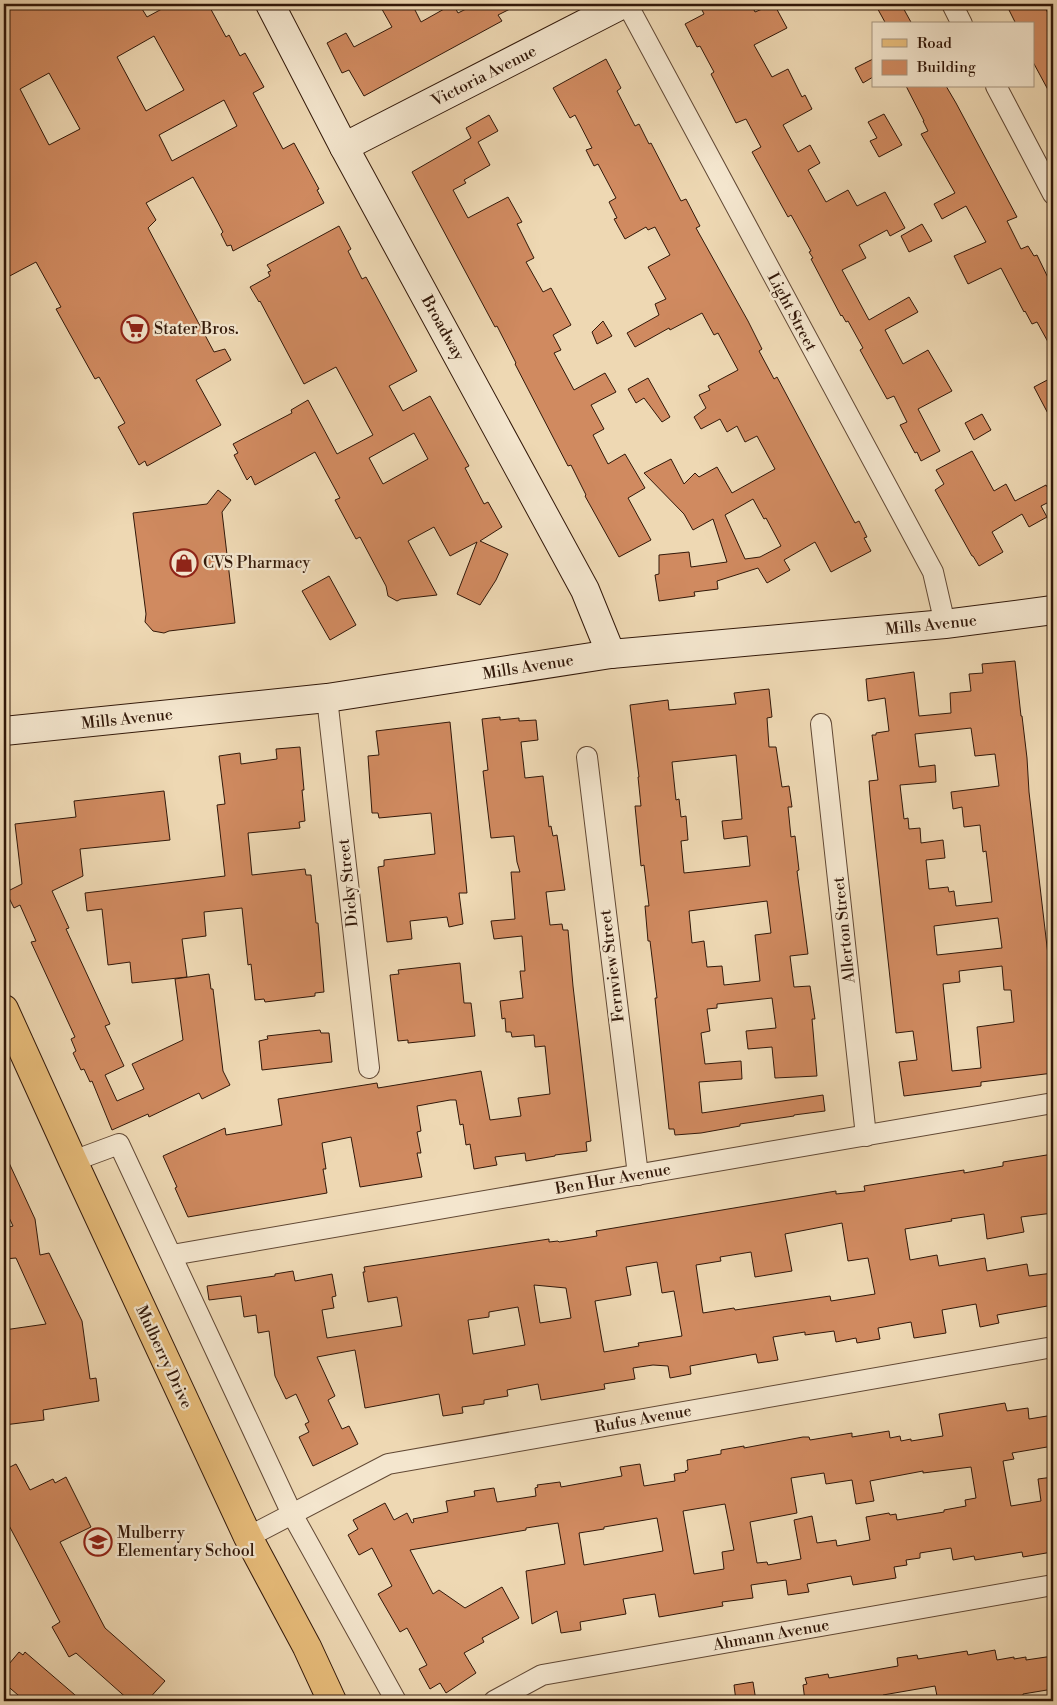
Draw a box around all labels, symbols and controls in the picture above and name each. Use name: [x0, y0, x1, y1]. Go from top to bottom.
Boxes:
legend: [872, 22, 1034, 88]
text: Road: [917, 34, 952, 53]
street label: Victoria Avenue: [427, 41, 540, 111]
text: Building: [916, 58, 976, 77]
street label: Light Street: [763, 269, 821, 355]
street label: Broadway: [417, 291, 469, 364]
supermarket icon: Stater Bros.: [120, 314, 150, 344]
place label: Stater Bros.: [154, 319, 239, 339]
shop icon: CVS Pharmacy: [169, 548, 199, 578]
place label: CVS Pharmacy: [203, 553, 310, 573]
street label: Mills Avenue: [884, 610, 978, 640]
street label: Mills Avenue: [481, 650, 575, 684]
street label: Mills Avenue: [80, 704, 174, 734]
street label: Dicky Street: [333, 838, 363, 928]
street label: Allerton Street: [828, 876, 860, 985]
street label: Fernview Street: [595, 908, 629, 1023]
street label: Ben Hur Avenue: [553, 1159, 672, 1199]
street label: Mulberry Drive: [131, 1302, 197, 1412]
street label: Rufus Avenue: [593, 1401, 693, 1437]
place label: Mulberry Elementary School: [117, 1523, 255, 1561]
school or university icon: Mulberry Elementary School: [83, 1527, 113, 1557]
street label: Ahmann Avenue: [710, 1615, 831, 1655]

